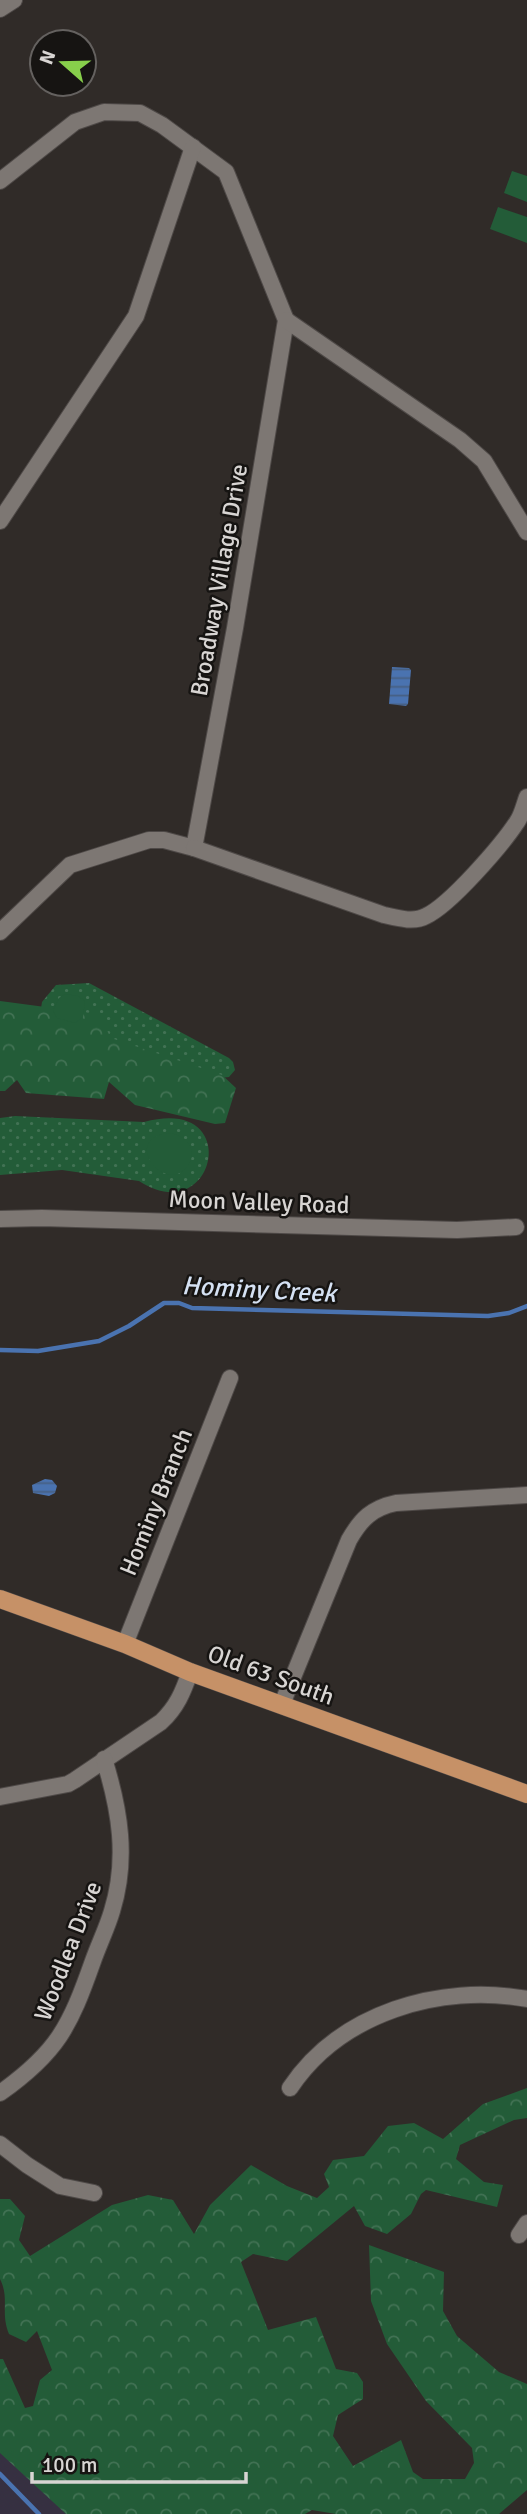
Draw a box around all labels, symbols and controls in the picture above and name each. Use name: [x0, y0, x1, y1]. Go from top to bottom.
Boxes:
north arrow: [28, 28, 98, 98]
text: N: [34, 47, 62, 68]
street label: Broadway Village Drive: [184, 462, 254, 698]
street label: Moon Valley Road: [168, 1184, 350, 1220]
water label: Hominy Creek: [181, 1270, 339, 1310]
street label: Hominy Branch: [113, 1424, 199, 1580]
street label: Old 63 South: [204, 1638, 338, 1712]
street label: Woodlea Drive: [28, 1877, 108, 2025]
scale bar: [32, 2440, 245, 2484]
text: 100 m: [42, 2452, 97, 2478]

